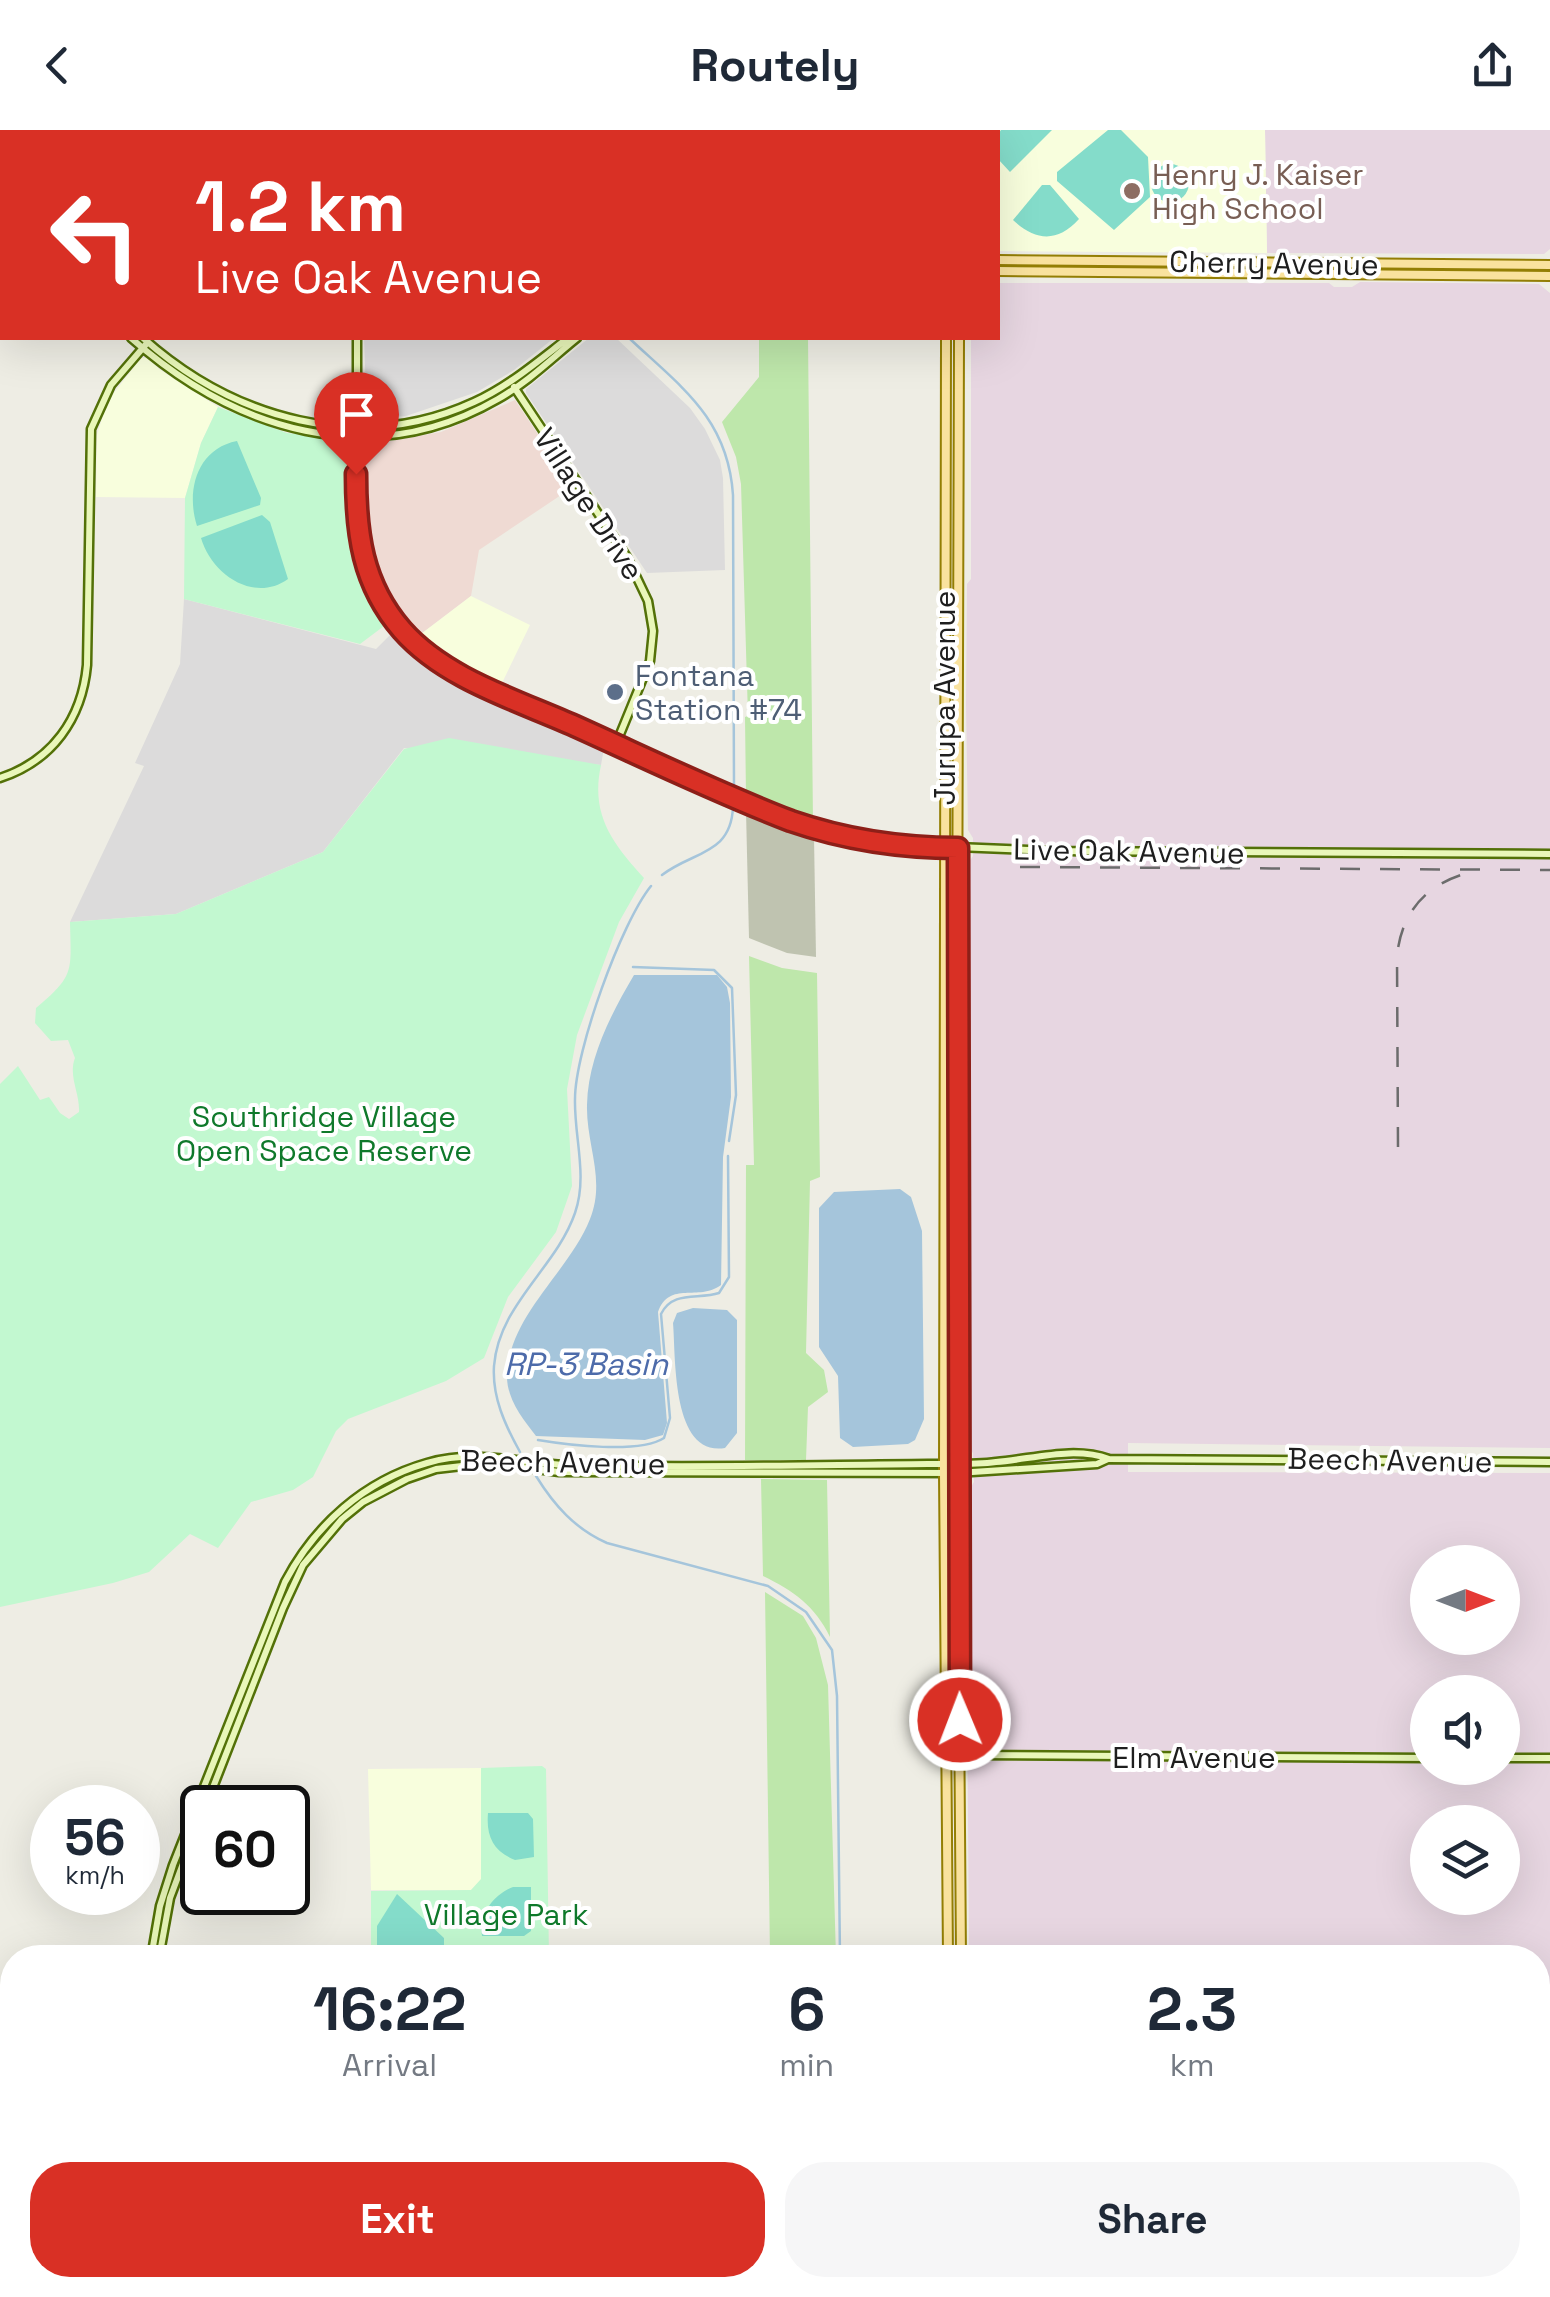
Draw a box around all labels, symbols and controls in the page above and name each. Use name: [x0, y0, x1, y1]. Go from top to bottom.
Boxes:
text: Routely: [690, 37, 860, 94]
icon: back: [30, 38, 85, 93]
icon: share: [1465, 38, 1520, 93]
place label: Henry J. Kaiser High School: [1152, 155, 1363, 228]
text: 1.2 km: [195, 162, 406, 251]
icon: left: [30, 170, 160, 300]
marker: Henry J. Kaiser High School: [1121, 180, 1143, 202]
street label: Cherry Avenue: [1169, 242, 1379, 284]
text: Live Oak Avenue: [195, 249, 542, 306]
pin: [314, 372, 399, 475]
icon: arrive: [329, 387, 384, 442]
street label: Village Drive: [525, 420, 653, 588]
street label: Jurupa Avenue: [925, 591, 964, 805]
place label: Fontana Station #74: [635, 656, 802, 729]
marker: Fontana Station #74: [604, 681, 626, 703]
street label: Live Oak Avenue: [1013, 829, 1245, 873]
park label: Southridge Village Open Space Reserve: [176, 1097, 472, 1170]
water label: RP-3 Basin: [504, 1344, 669, 1384]
street label: Beech Avenue: [1287, 1439, 1493, 1481]
street label: Beech Avenue: [460, 1441, 666, 1483]
north arrow: [1410, 1545, 1520, 1655]
map controls: [1410, 1545, 1520, 1915]
position arrow: [908, 1668, 1012, 1772]
button: sound: [1410, 1675, 1520, 1785]
street label: Elm Avenue: [1112, 1738, 1276, 1777]
speed limit sign: 60: [180, 1785, 310, 1915]
button: layers: [1410, 1805, 1520, 1915]
text: 56: [65, 1806, 125, 1870]
text: km/h: [65, 1859, 125, 1891]
park label: Village Park: [424, 1895, 588, 1934]
text: 16:22: [313, 1971, 466, 2048]
text: 6: [788, 1971, 825, 2048]
text: 2.3: [1147, 1971, 1237, 2048]
text: Arrival: [342, 2045, 437, 2085]
text: min: [779, 2045, 834, 2085]
text: km: [1170, 2045, 1214, 2085]
button: Exit: [30, 2162, 765, 2277]
button: Share: [785, 2162, 1520, 2277]

